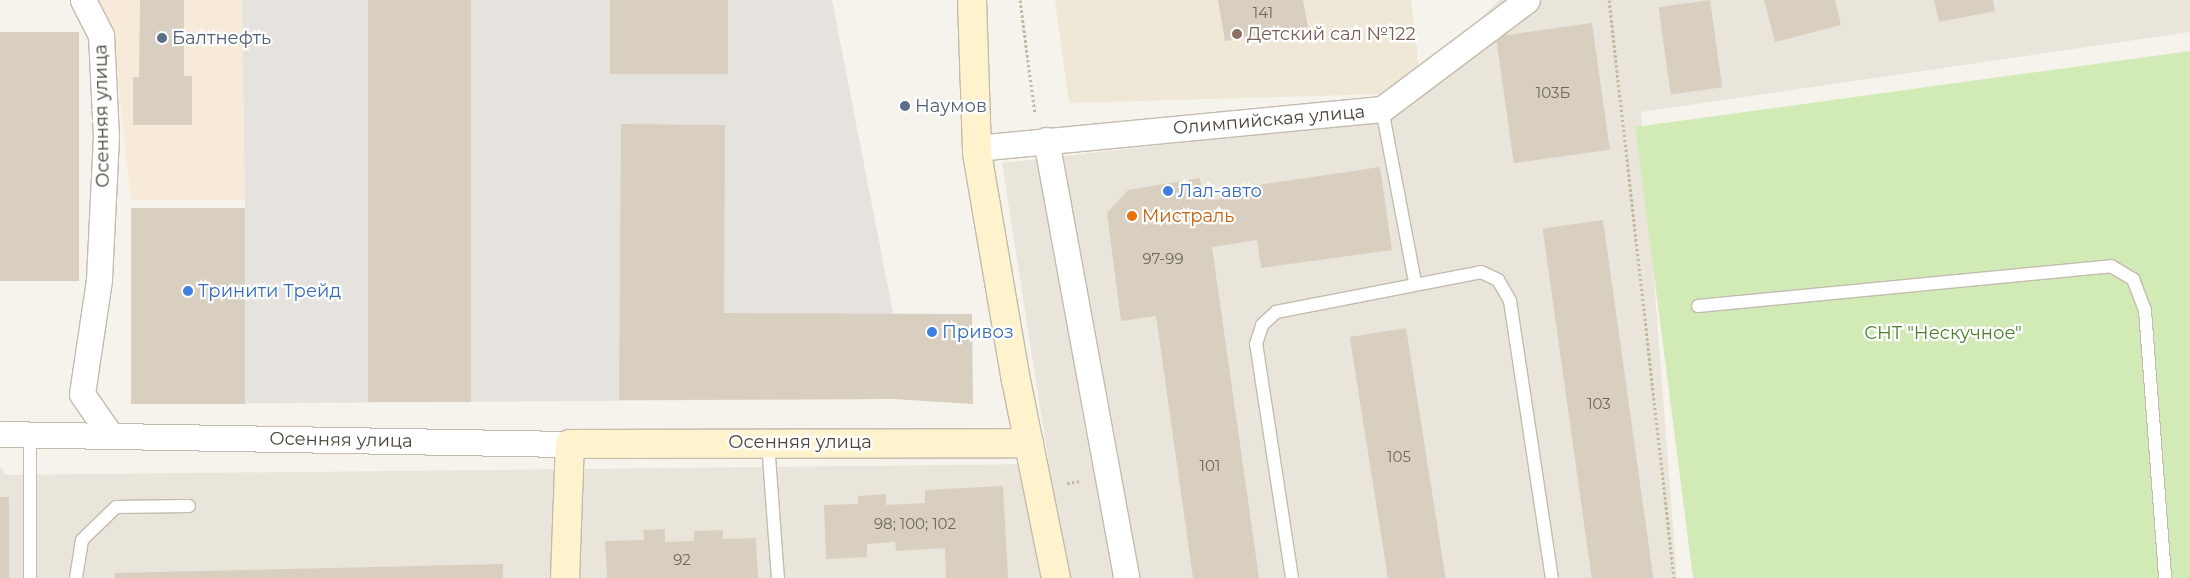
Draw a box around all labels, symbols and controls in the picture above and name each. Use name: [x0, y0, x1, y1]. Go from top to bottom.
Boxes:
house number: 141: [1253, 4, 1273, 22]
place label: Детский сал №122: [1247, 23, 1416, 45]
place label: Балтнефть: [172, 27, 271, 49]
marker: Детский сал №122: [1231, 28, 1243, 40]
marker: Балтнефть: [156, 32, 168, 44]
street label: Осенняя улица: [90, 44, 114, 188]
house number: 103Б: [1536, 84, 1570, 102]
place label: Наумов: [915, 95, 987, 117]
marker: Наумов: [899, 100, 911, 112]
street label: Олимпийская улица: [1172, 101, 1366, 139]
place label: Лал-авто: [1178, 180, 1262, 202]
marker: Лал-авто: [1162, 185, 1174, 197]
place label: Мистраль: [1142, 205, 1234, 227]
marker: Мистраль: [1126, 210, 1138, 222]
house number: 97-99: [1142, 250, 1184, 268]
place label: Тринити Трейд: [198, 280, 341, 302]
marker: Тринити Трейд: [182, 285, 194, 297]
place label: Привоз: [942, 321, 1014, 343]
park label: СНТ "Нескучное": [1864, 322, 2022, 344]
marker: Привоз: [926, 326, 938, 338]
house number: 103: [1587, 395, 1611, 413]
street label: Осенняя улица: [269, 428, 413, 452]
street label: Осенняя улица: [728, 431, 872, 453]
house number: 105: [1387, 448, 1411, 466]
house number: 101: [1200, 457, 1220, 475]
house number: 98; 100; 102: [874, 515, 956, 533]
house number: 92: [673, 551, 691, 569]

